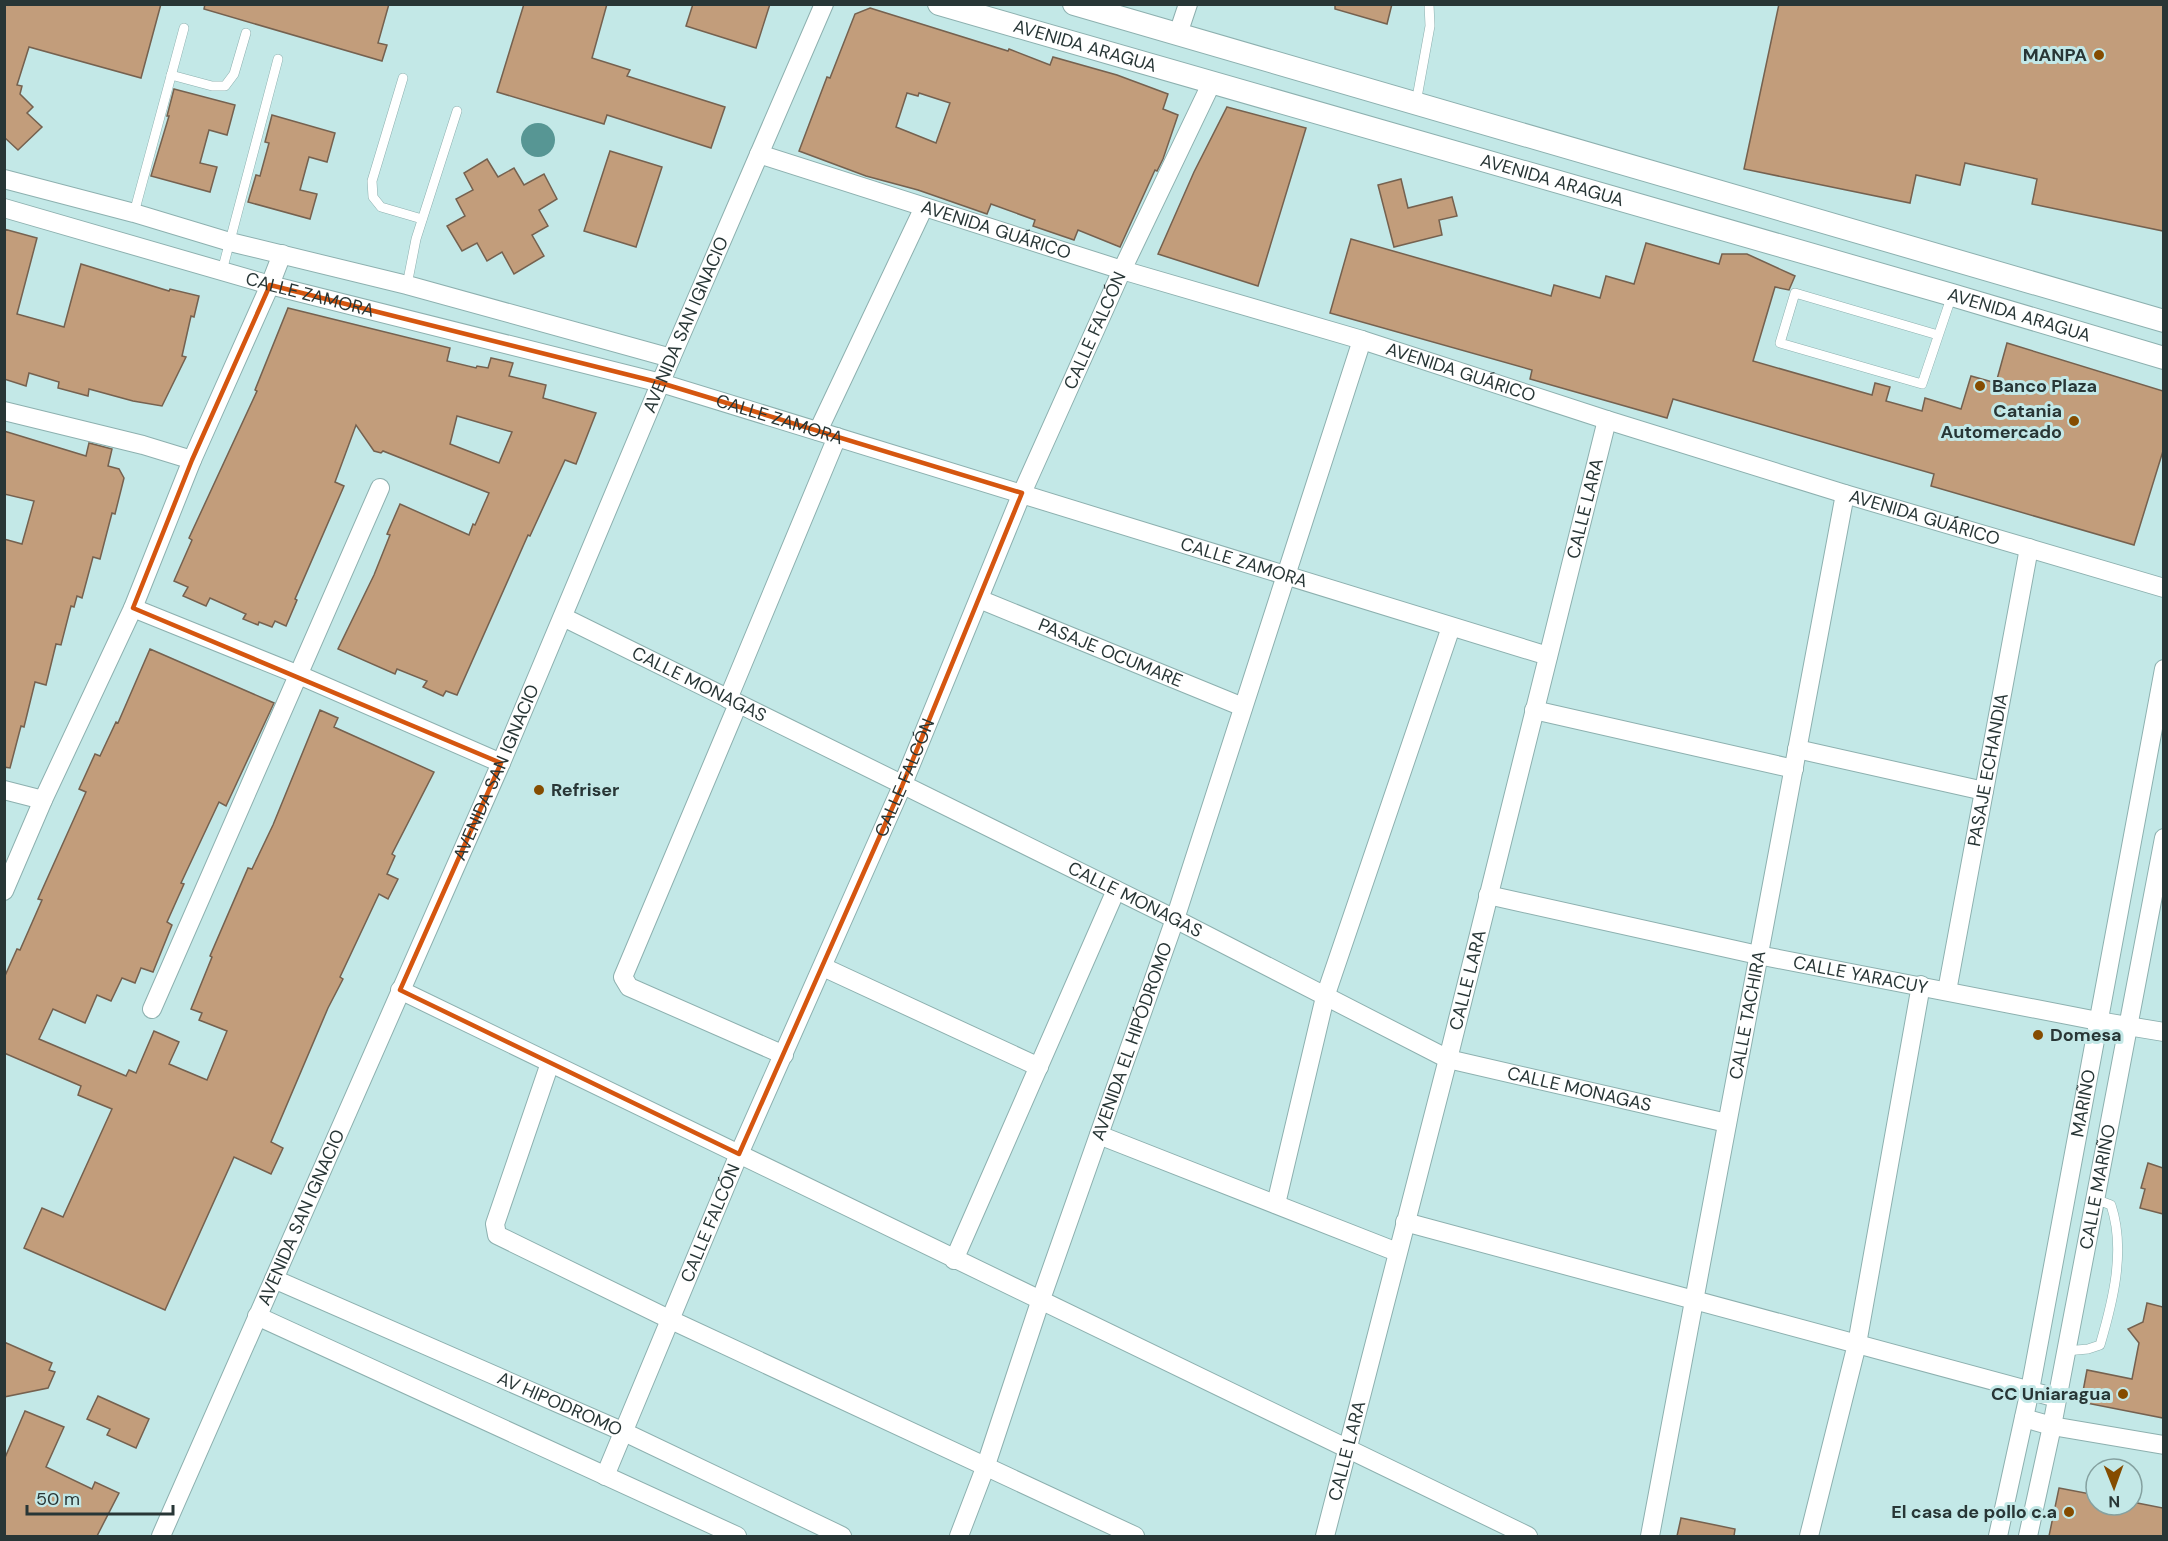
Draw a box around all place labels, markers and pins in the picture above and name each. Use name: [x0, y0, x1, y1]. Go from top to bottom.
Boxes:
place label: MANPA: [2023, 43, 2087, 67]
marker: MANPA: [2092, 48, 2106, 62]
place label: Banco Plaza: [1992, 374, 2097, 398]
marker: Banco Plaza: [1973, 379, 1987, 393]
place label: Catania Automercado: [1941, 399, 2062, 444]
marker: Catania Automercado: [2067, 414, 2081, 428]
place label: Refriser: [551, 778, 619, 802]
marker: Refriser: [532, 783, 546, 797]
place label: Domesa: [2050, 1023, 2122, 1047]
marker: Domesa: [2031, 1028, 2045, 1042]
place label: CC Uniaragua: [1991, 1382, 2111, 1406]
marker: CC Uniaragua: [2116, 1387, 2130, 1401]
place label: El casa de pollo c.a: [1891, 1500, 2057, 1524]
marker: El casa de pollo c.a: [2062, 1505, 2076, 1519]

